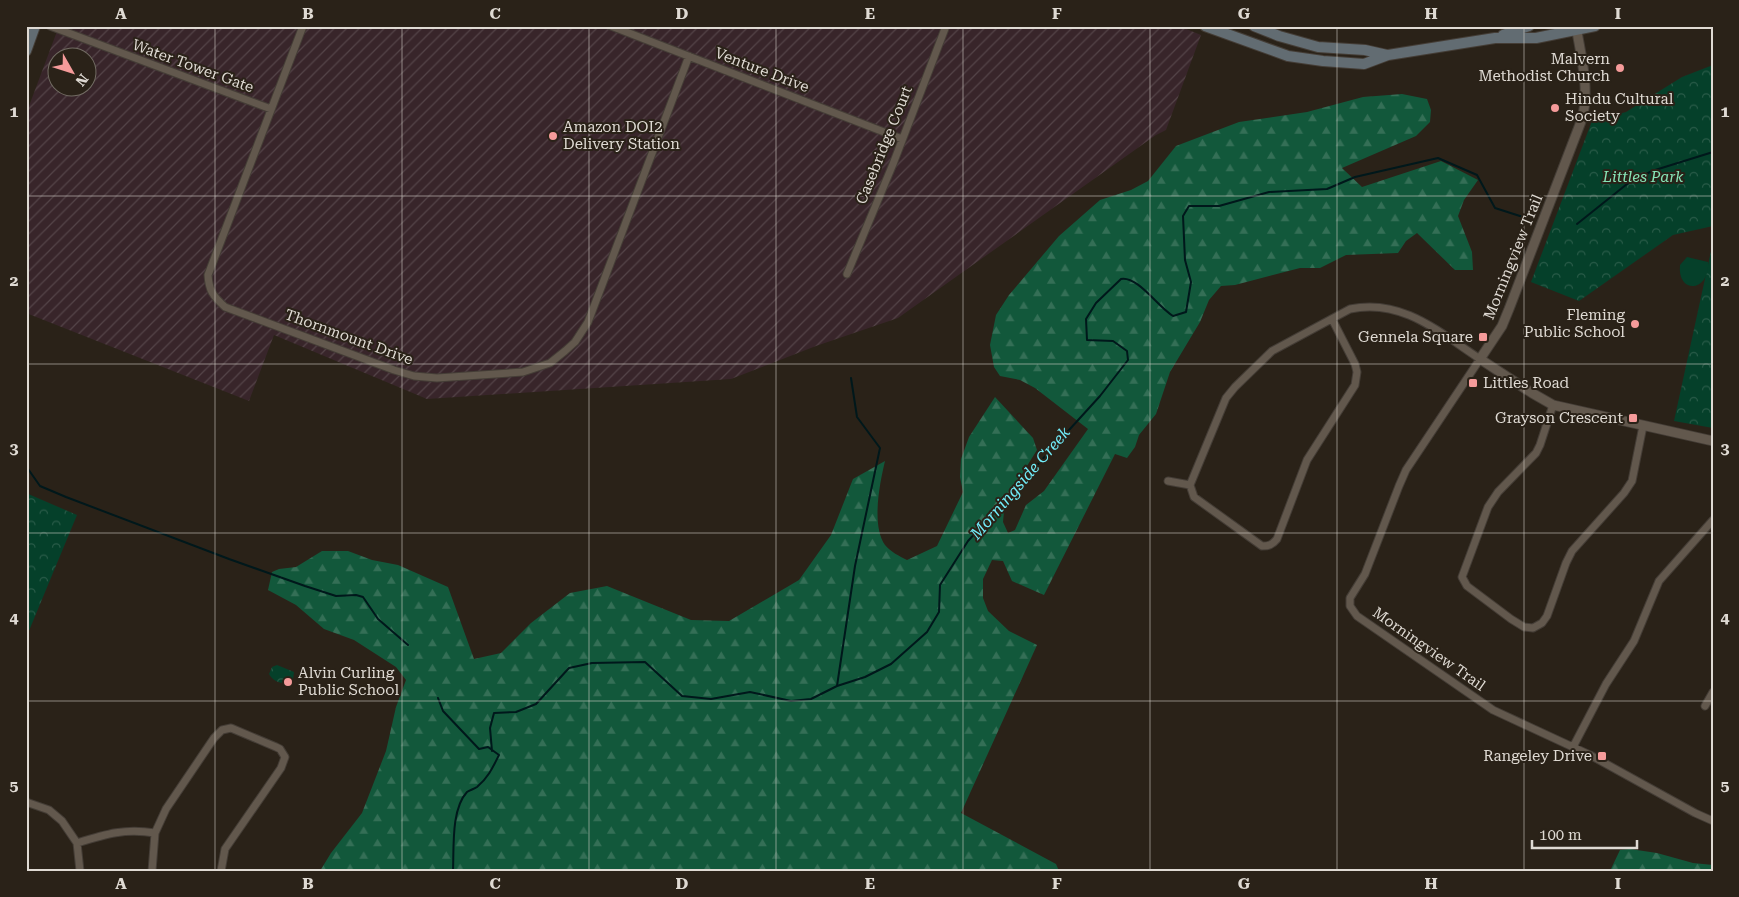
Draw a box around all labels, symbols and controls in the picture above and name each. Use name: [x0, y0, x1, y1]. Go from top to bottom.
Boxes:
text: A: [115, 4, 127, 23]
text: B: [302, 4, 314, 23]
text: C: [489, 4, 501, 23]
text: D: [676, 4, 689, 23]
text: E: [865, 4, 875, 23]
text: F: [1052, 4, 1062, 23]
text: G: [1238, 4, 1251, 23]
text: H: [1424, 4, 1438, 23]
text: I: [1615, 4, 1621, 23]
street label: Water Tower Gate: [130, 36, 256, 96]
street label: Venture Drive: [712, 44, 812, 96]
north arrow: [48, 48, 98, 98]
place label: Malvern Methodist Church: [1478, 50, 1610, 85]
marker: Malvern Methodist Church: [1614, 62, 1626, 74]
text: N: [72, 71, 92, 90]
street label: Casebridge Court: [852, 83, 916, 207]
place label: Hindu Cultural Society: [1565, 90, 1674, 125]
text: 1: [10, 102, 19, 121]
marker: Hindu Cultural Society: [1549, 102, 1561, 114]
text: 1: [1721, 102, 1730, 121]
place label: Amazon DOI2 Delivery Station: [563, 118, 680, 153]
marker: Amazon DOI2 Delivery Station: [547, 130, 559, 142]
park label: Littles Park: [1602, 168, 1684, 186]
street label: Morningview Trail: [1480, 191, 1546, 322]
text: 2: [10, 271, 19, 290]
text: 2: [1721, 271, 1730, 290]
street label: Thornmount Drive: [282, 305, 416, 369]
place label: Fleming Public School: [1524, 306, 1625, 341]
marker: Fleming Public School: [1629, 318, 1641, 330]
place label: Gennela Square: [1358, 328, 1473, 346]
marker: Gennela Square: [1477, 331, 1489, 343]
place label: Littles Road: [1483, 374, 1569, 392]
marker: Littles Road: [1467, 377, 1479, 389]
place label: Grayson Crescent: [1495, 409, 1623, 427]
marker: Grayson Crescent: [1627, 412, 1639, 424]
water label: Morningside Creek: [965, 423, 1074, 544]
text: 3: [10, 439, 19, 458]
text: 3: [1721, 439, 1730, 458]
street label: Morningview Trail: [1369, 603, 1489, 695]
text: 4: [10, 608, 19, 627]
text: 4: [1721, 608, 1730, 627]
place label: Alvin Curling Public School: [298, 664, 400, 699]
marker: Alvin Curling Public School: [282, 676, 294, 688]
place label: Rangeley Drive: [1483, 747, 1592, 765]
marker: Rangeley Drive: [1596, 750, 1608, 762]
text: 5: [10, 776, 19, 795]
text: 5: [1721, 776, 1730, 795]
scale bar: [1532, 817, 1636, 849]
text: 100 m: [1539, 826, 1582, 844]
text: A: [115, 874, 127, 893]
text: B: [302, 874, 314, 893]
text: C: [489, 874, 501, 893]
text: D: [676, 874, 689, 893]
text: E: [865, 874, 875, 893]
text: F: [1052, 874, 1062, 893]
text: G: [1238, 874, 1251, 893]
text: H: [1424, 874, 1438, 893]
text: I: [1615, 874, 1621, 893]

